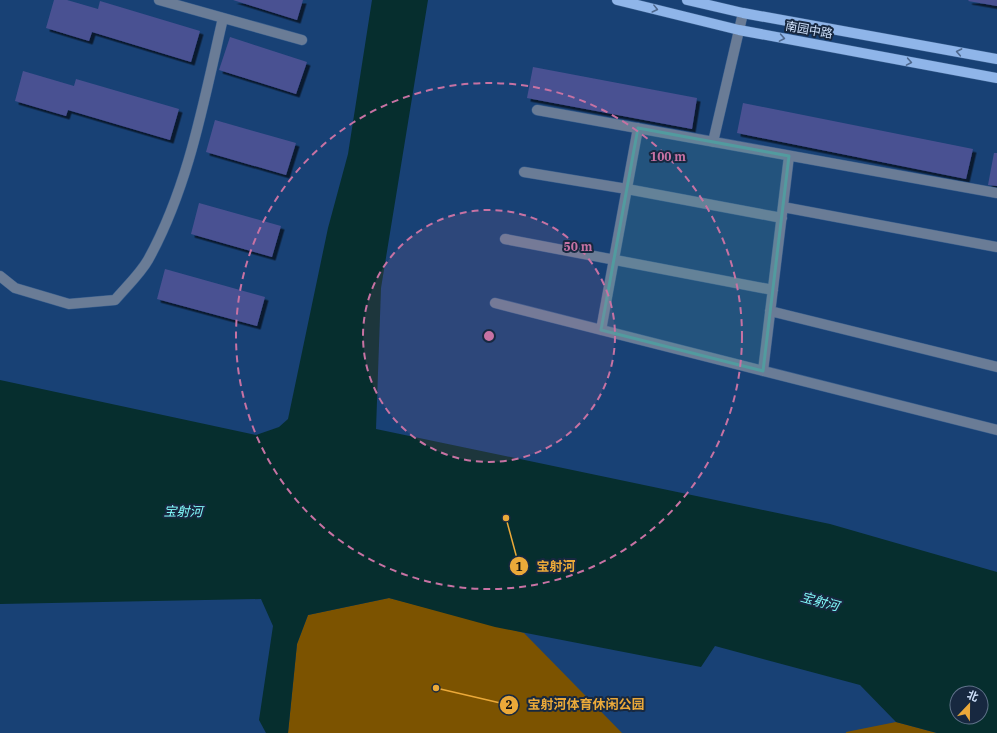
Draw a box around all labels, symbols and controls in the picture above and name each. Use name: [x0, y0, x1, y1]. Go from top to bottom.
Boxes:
one-way arrow: [652, 5, 658, 13]
street label: 南园中路: [784, 18, 834, 41]
one-way arrow: [779, 33, 785, 42]
one-way arrow: [956, 49, 962, 57]
one-way arrow: [906, 57, 913, 66]
text: 100 m: [650, 149, 686, 164]
text: 50 m: [564, 239, 593, 254]
centre of rings: [482, 329, 496, 343]
water label: 宝射河: [163, 503, 206, 520]
callout: 宝射河: [509, 554, 584, 579]
text: 宝射河: [536, 558, 576, 575]
text: 1: [515, 559, 523, 574]
water label: 宝射河: [799, 588, 844, 616]
north arrow: [949, 685, 989, 725]
text: 北: [965, 687, 980, 704]
callout: 宝射河体育休闲公园: [499, 692, 652, 717]
text: 宝射河体育休闲公园: [527, 696, 645, 713]
text: 2: [505, 697, 513, 712]

